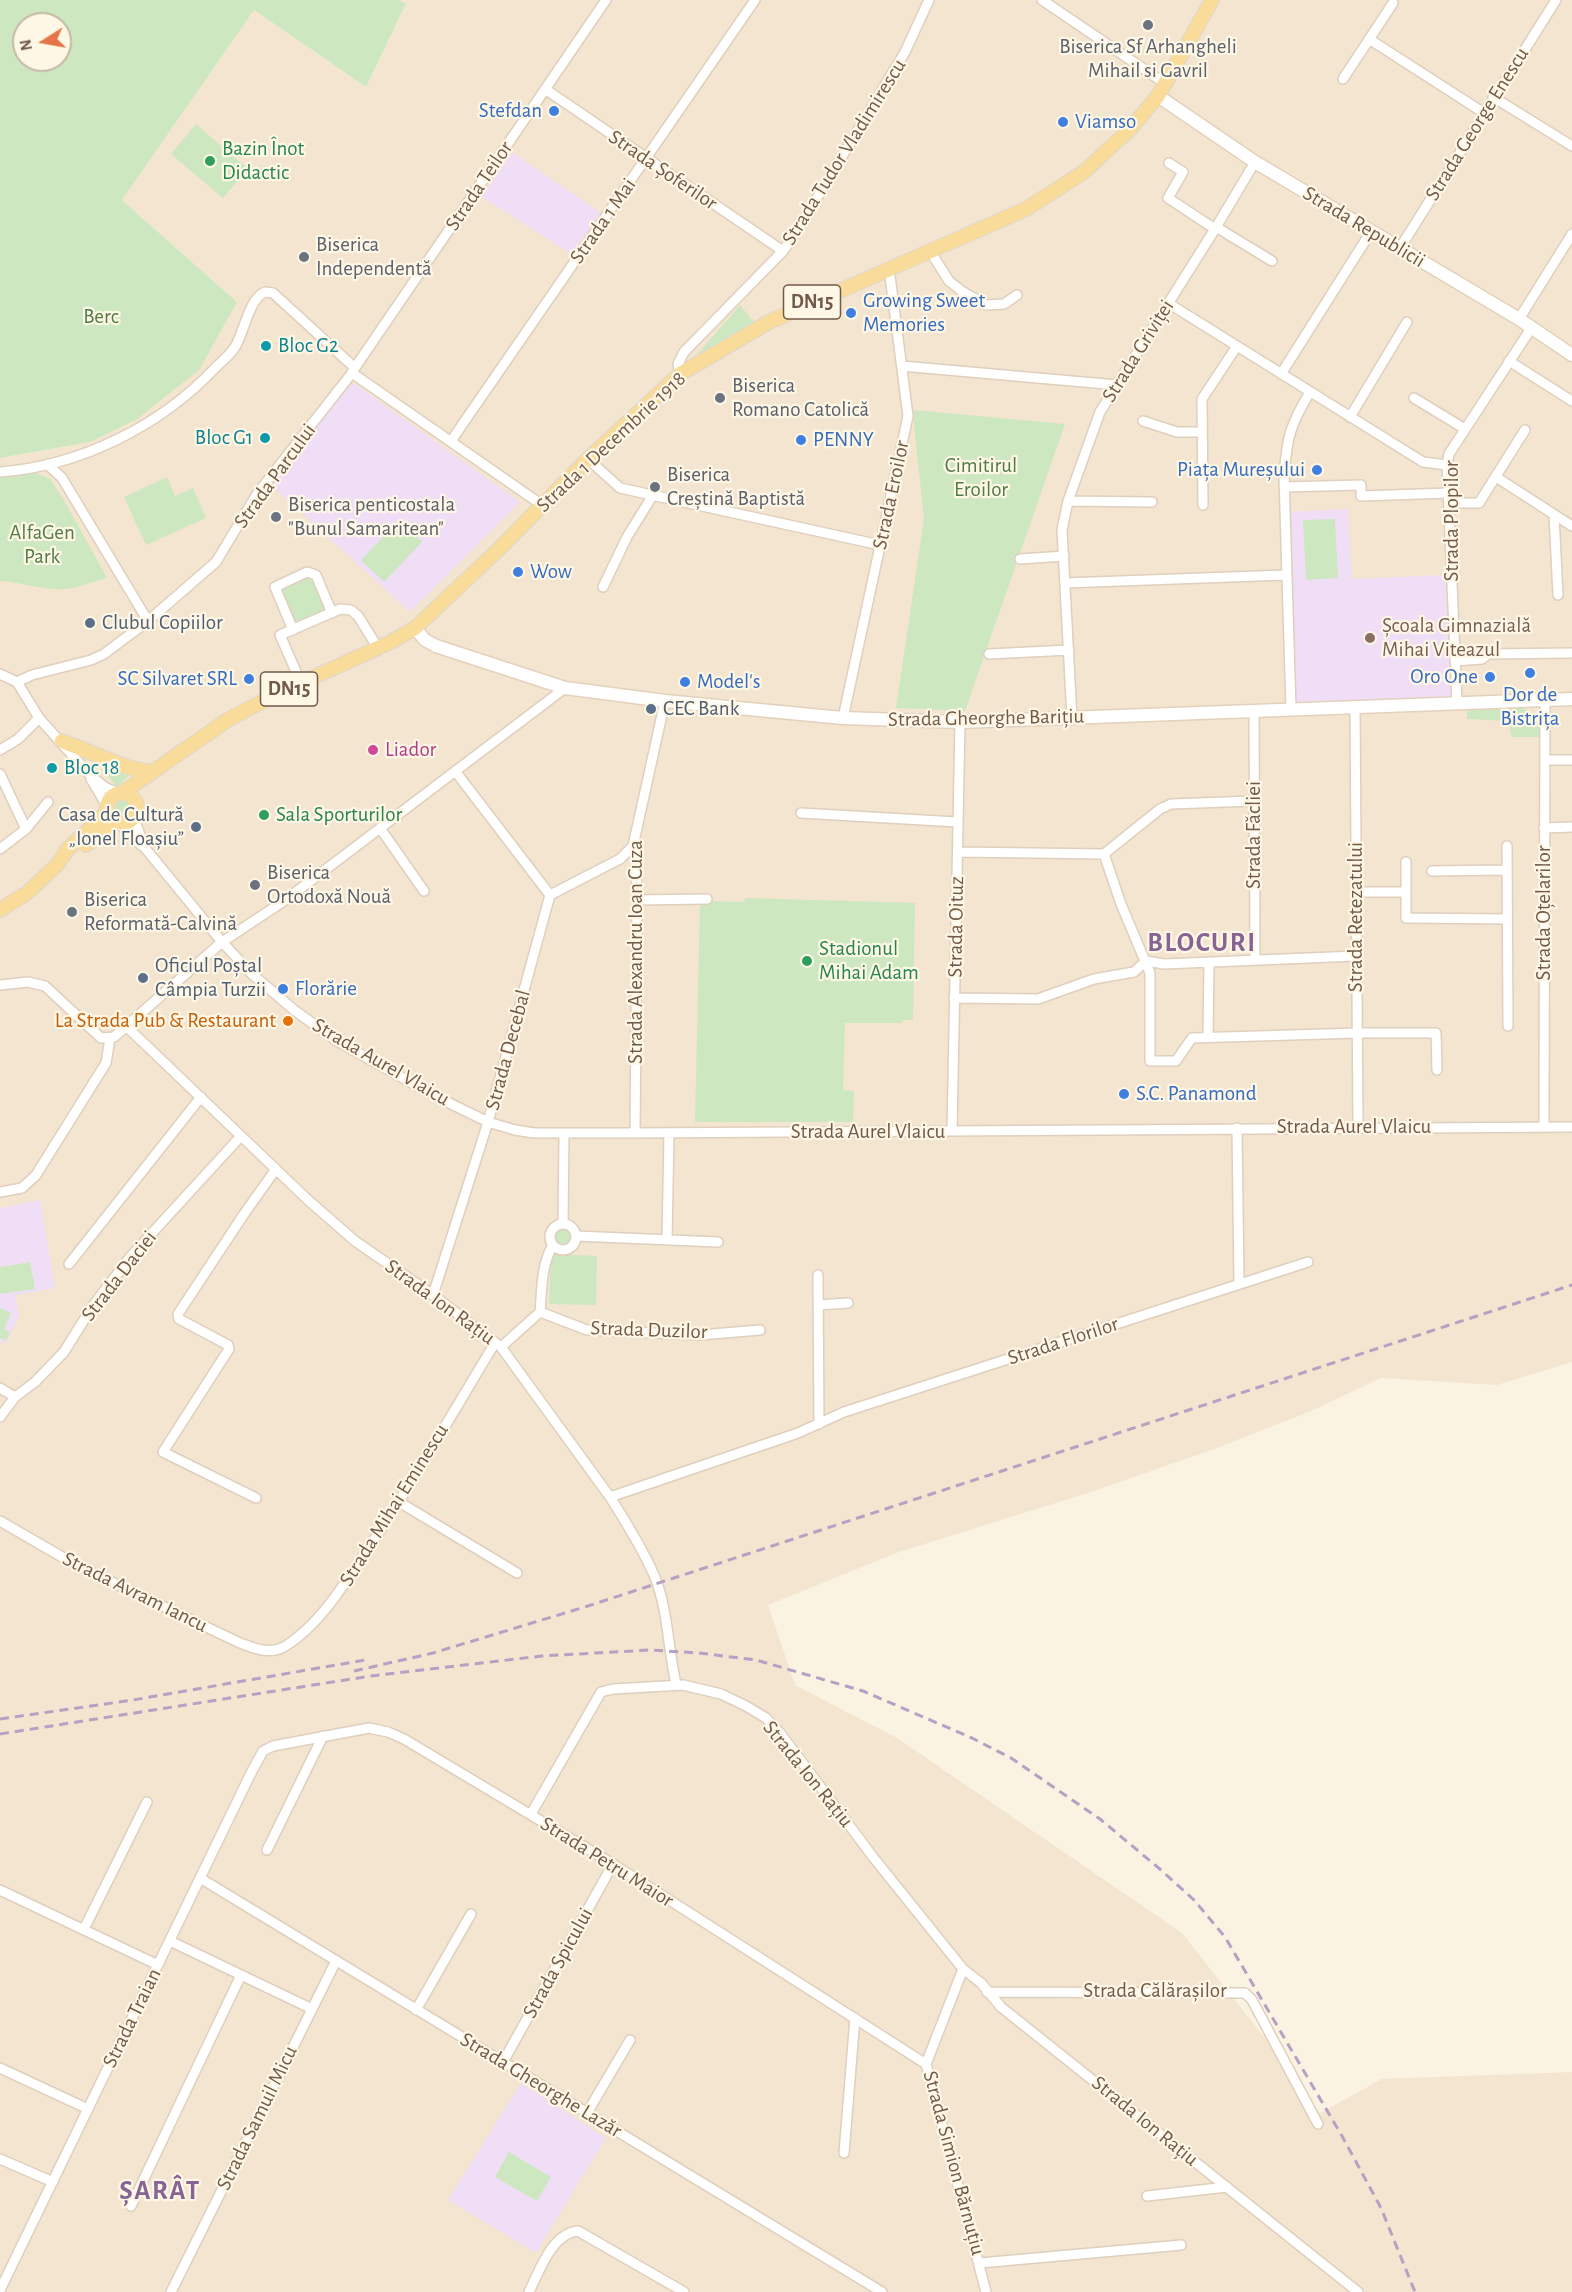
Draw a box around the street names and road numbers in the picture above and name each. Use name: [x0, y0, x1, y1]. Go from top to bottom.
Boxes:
street label: Strada George Enescu: [1420, 43, 1534, 205]
street label: Strada Tudor Vladimirescu: [776, 54, 912, 250]
street label: Strada Șoferilor: [604, 124, 722, 216]
street label: Strada Teilor: [440, 136, 518, 236]
street label: Strada 1 Mai: [564, 173, 642, 269]
street label: Strada Republicii: [1298, 181, 1430, 273]
road number: DN15: [784, 285, 840, 319]
street label: Strada Griviței: [1097, 295, 1179, 407]
street label: Strada 1 Decembrie 1918: [531, 366, 691, 518]
street label: Strada Parcului: [229, 419, 321, 533]
street label: Strada Eroilor: [867, 438, 915, 552]
street label: Strada Plopilor: [1439, 460, 1465, 582]
road number: DN15: [260, 672, 318, 706]
street label: Strada Gheorghe Barițiu: [888, 704, 1084, 732]
street label: Strada Făcliei: [1241, 781, 1267, 889]
street label: Strada Alexandru Ioan Cuza: [623, 840, 649, 1064]
street label: Strada Retezatului: [1343, 842, 1369, 992]
street label: Strada Oțelarilor: [1531, 846, 1557, 980]
street label: Strada Oituz: [943, 876, 969, 978]
street label: Strada Decebal: [480, 987, 536, 1113]
street label: Strada Aurel Vlaicu: [308, 1012, 454, 1112]
street label: Strada Aurel Vlaicu: [1277, 1114, 1431, 1140]
street label: Strada Aurel Vlaicu: [791, 1119, 945, 1145]
street label: Strada Daciei: [76, 1226, 162, 1326]
street label: Strada Ion Rațiu: [380, 1254, 500, 1350]
street label: Strada Florilor: [1004, 1311, 1122, 1371]
street label: Strada Duzilor: [590, 1315, 708, 1345]
street label: Strada Mihai Eminescu: [334, 1419, 454, 1591]
street label: Strada Avram Iancu: [58, 1546, 212, 1638]
street label: Strada Ion Rațiu: [757, 1716, 859, 1832]
street label: Strada Petru Maior: [536, 1811, 678, 1913]
street label: Strada Spicului: [517, 1903, 599, 2023]
street label: Strada Traian: [97, 1964, 167, 2072]
street label: Strada Călărașilor: [1083, 1978, 1227, 2004]
street label: Strada Gheorghe Lazăr: [455, 2027, 627, 2143]
street label: Strada Samuil Micu: [211, 2042, 303, 2194]
street label: Strada Simion Bărnuțiu: [917, 2068, 991, 2258]
street label: Strada Ion Rațiu: [1087, 2070, 1203, 2172]

